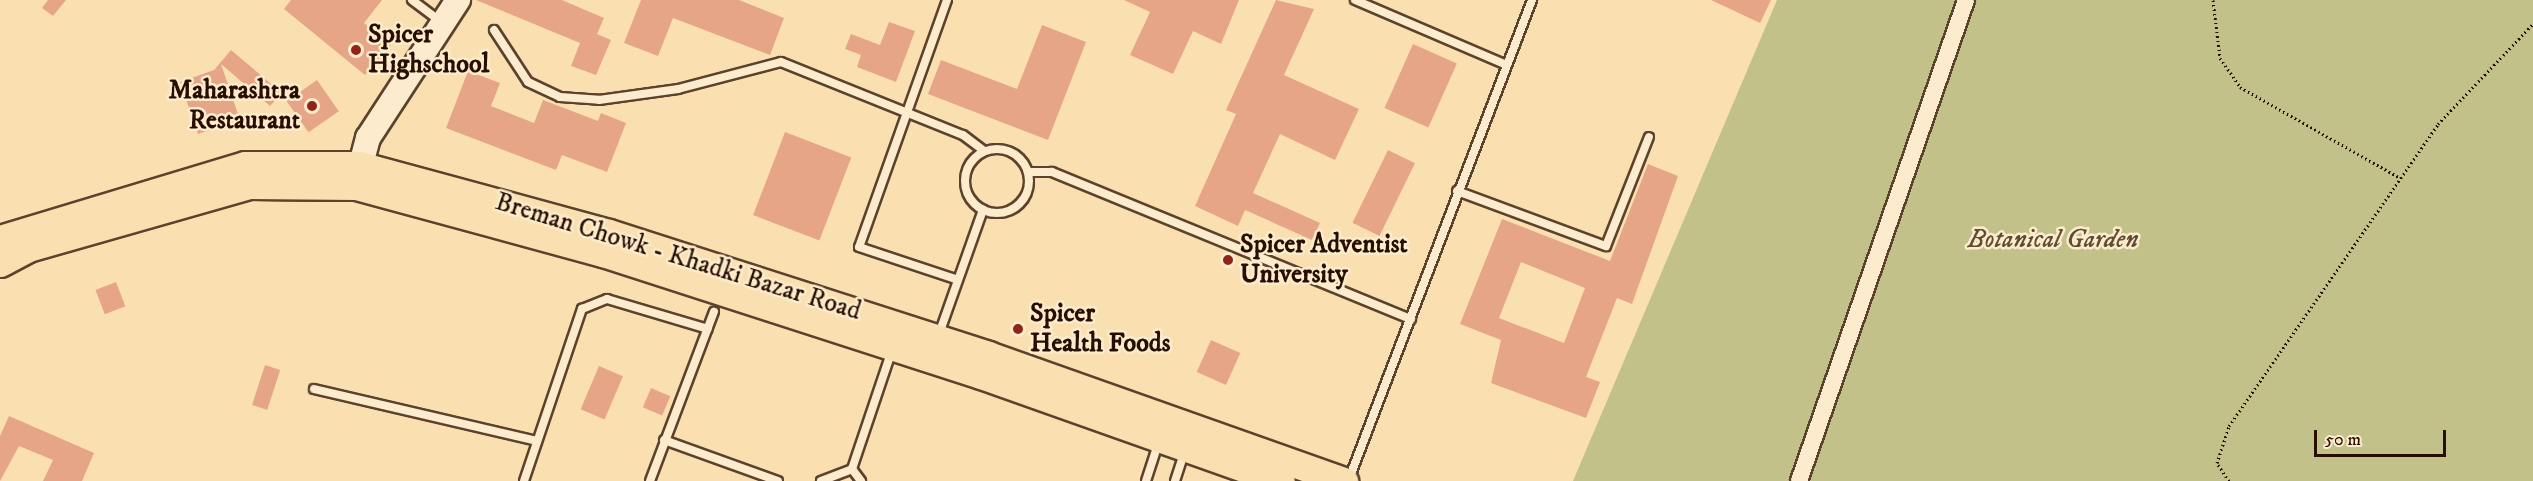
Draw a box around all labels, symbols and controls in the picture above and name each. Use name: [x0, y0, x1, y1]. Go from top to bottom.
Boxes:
place label: Spicer Highschool: [368, 19, 489, 80]
marker: Spicer Highschool: [349, 43, 363, 57]
place label: Maharashtra Restaurant: [169, 75, 300, 136]
marker: Maharashtra Restaurant: [305, 99, 319, 113]
street label: Breman Chowk - Khadki Bazar Road: [491, 186, 865, 328]
park label: Botanical Garden: [1968, 224, 2138, 256]
place label: Spicer Adventist University: [1240, 229, 1408, 290]
marker: Spicer Adventist University: [1221, 253, 1235, 267]
place label: Spicer Health Foods: [1030, 298, 1171, 360]
marker: Spicer Health Foods: [1011, 322, 1025, 336]
scale bar: [2317, 418, 2449, 456]
text: 50 m: [2325, 429, 2361, 451]

